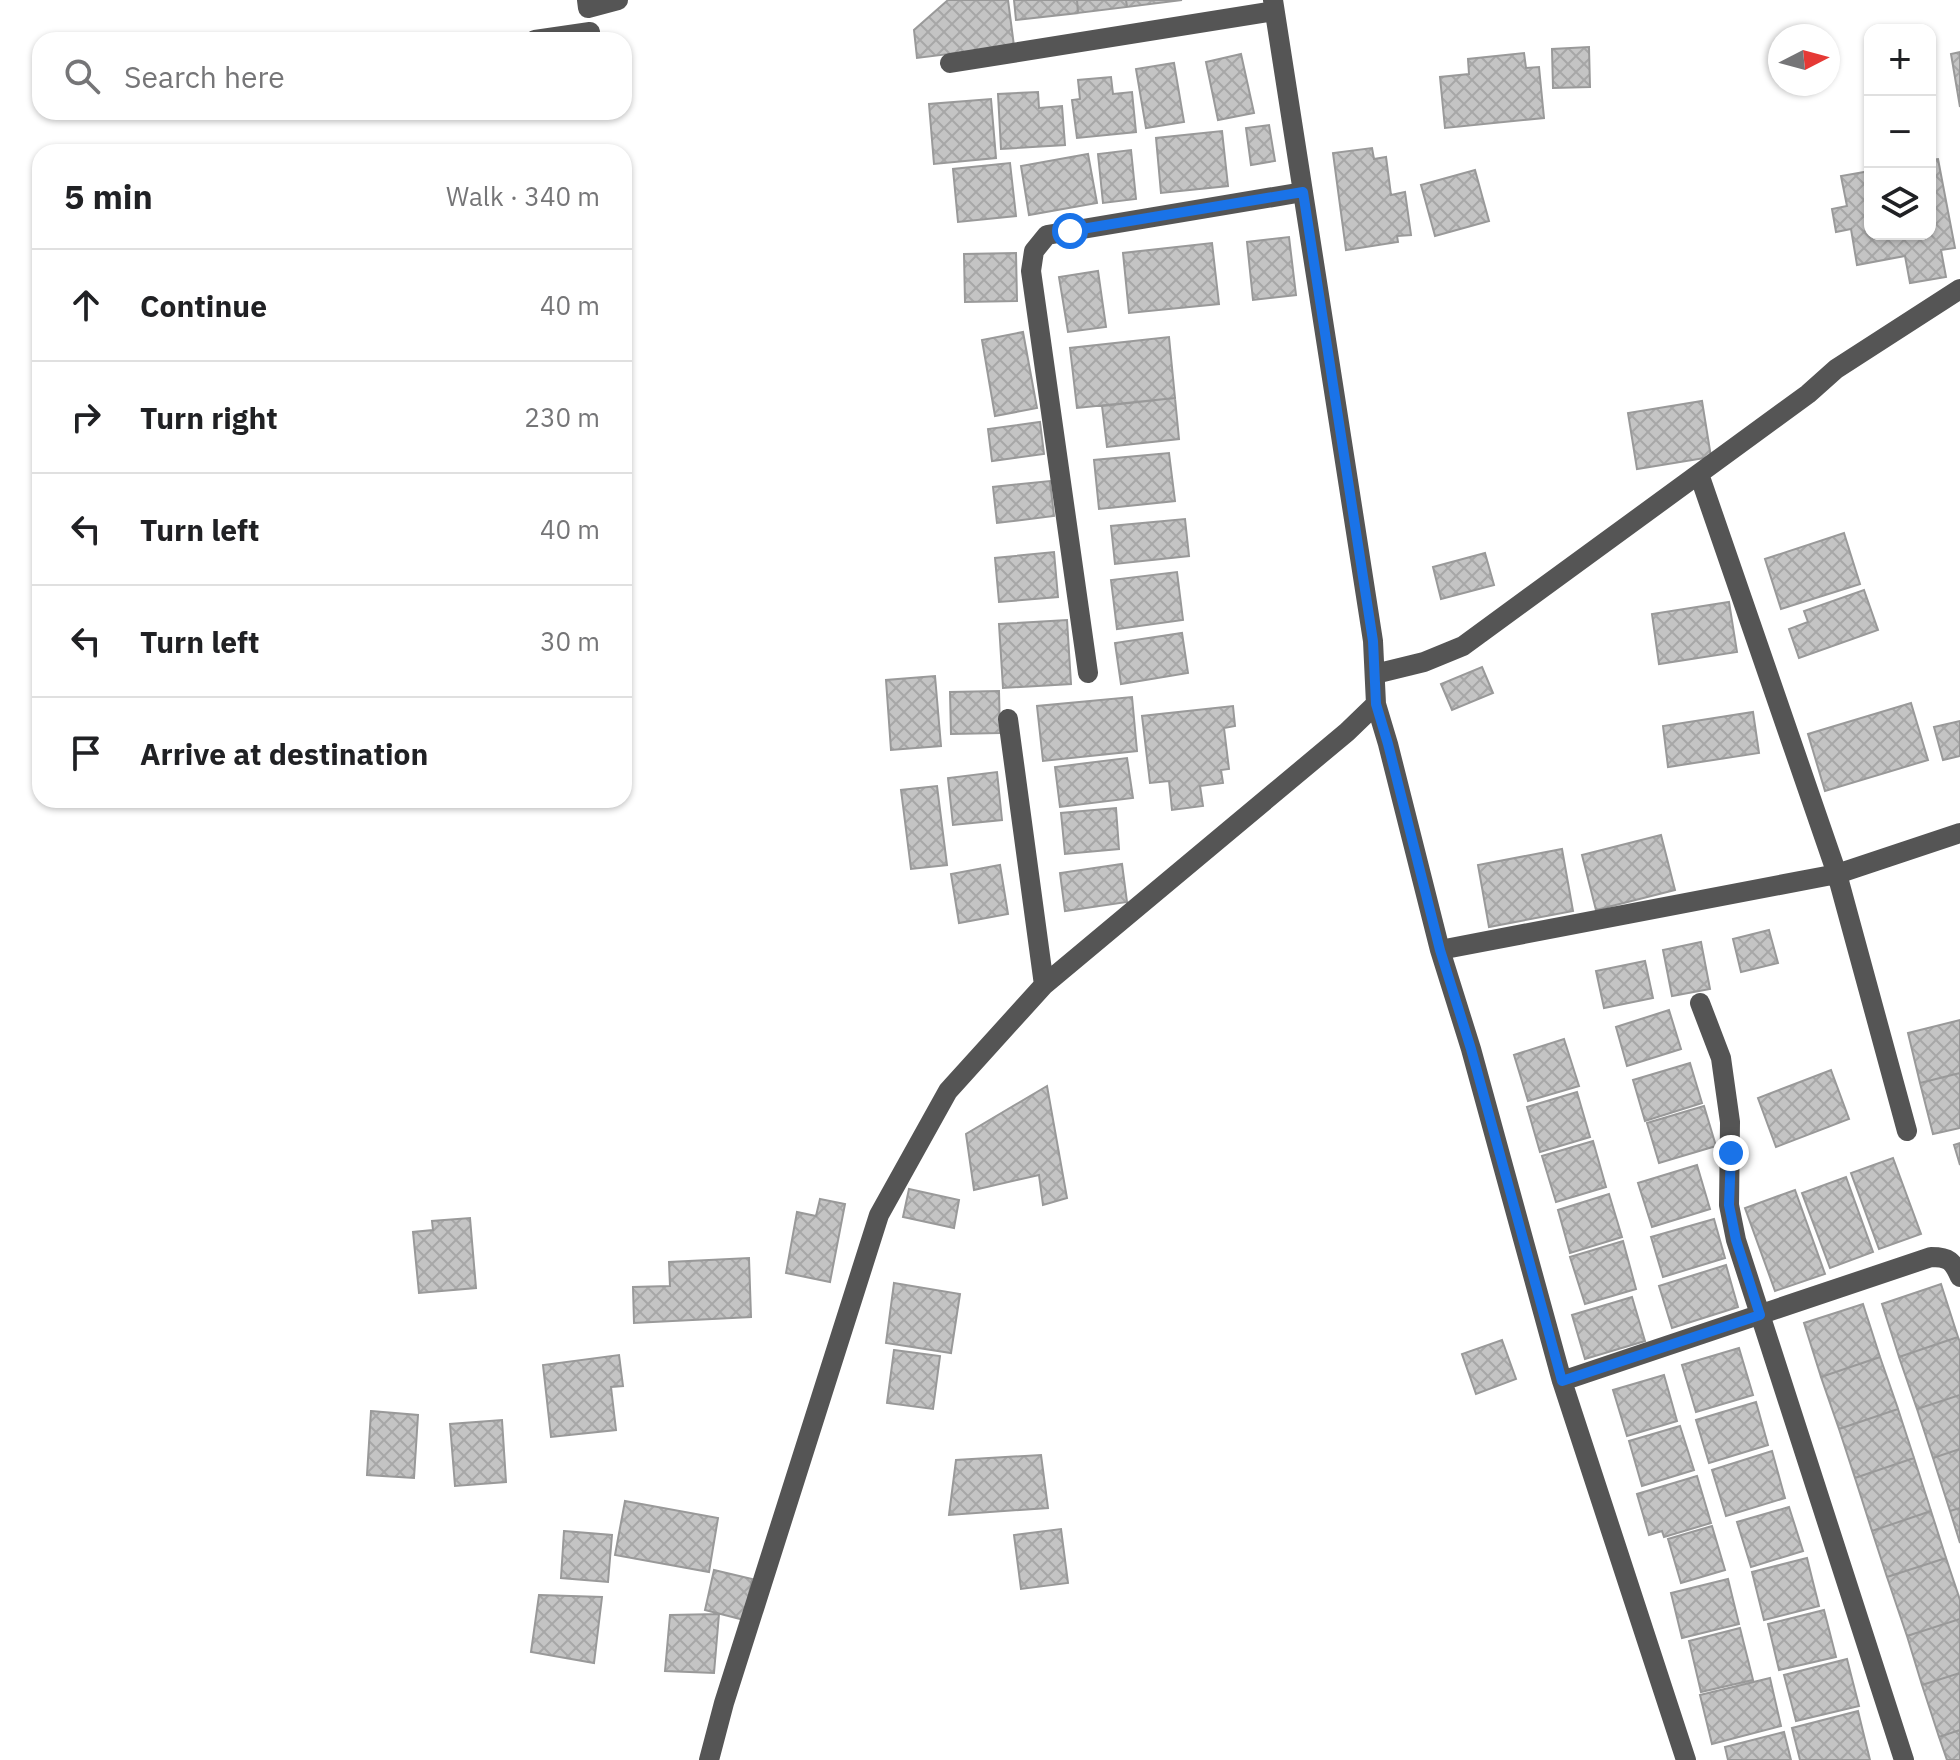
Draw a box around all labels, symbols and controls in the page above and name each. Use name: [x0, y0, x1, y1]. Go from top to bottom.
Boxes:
north arrow: [1768, 24, 1840, 96]
map controls: [1864, 24, 1936, 240]
button: +: [1864, 24, 1936, 96]
search box: [32, 32, 632, 120]
icon: search: [60, 54, 104, 98]
text: Search here: [124, 57, 285, 96]
button: −: [1864, 96, 1936, 168]
button: layers: [1864, 168, 1936, 240]
text: 5 min: [64, 174, 153, 218]
text: Walk · 340 m: [446, 179, 600, 213]
route start: [1052, 213, 1088, 249]
icon: ahead: [64, 283, 108, 327]
text: Continue: [140, 286, 267, 325]
text: 40 m: [540, 288, 600, 322]
icon: right: [64, 395, 108, 439]
text: Turn right: [140, 398, 278, 437]
text: 230 m: [524, 400, 600, 434]
icon: left: [64, 507, 108, 551]
text: Turn left: [140, 510, 259, 549]
text: 40 m: [540, 512, 600, 546]
icon: left: [64, 619, 108, 663]
text: Turn left: [140, 622, 259, 661]
text: 30 m: [540, 624, 600, 658]
icon: arrive: [64, 731, 108, 775]
text: Arrive at destination: [140, 734, 428, 773]
route end: [1713, 1135, 1749, 1171]

